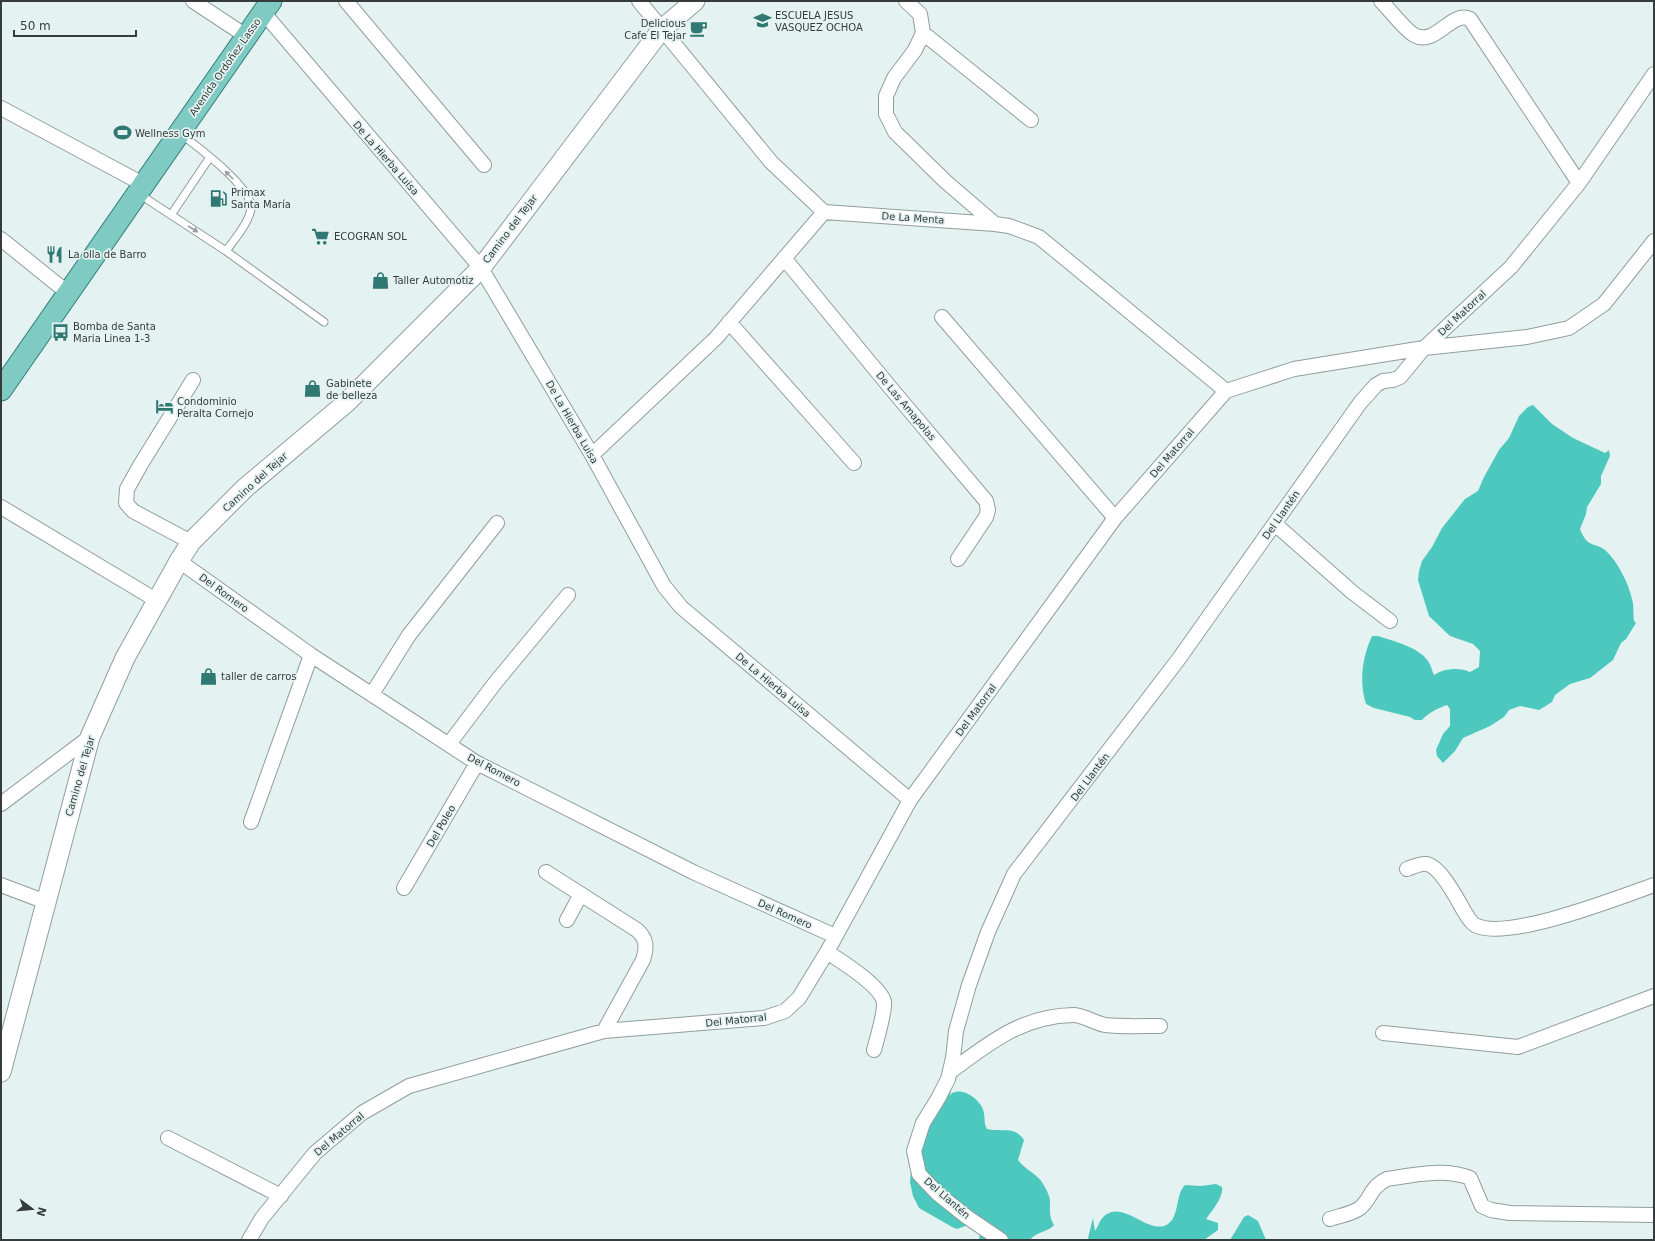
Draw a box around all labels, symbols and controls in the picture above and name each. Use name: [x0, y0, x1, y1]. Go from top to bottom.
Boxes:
place label: ESCUELA JESUS VASQUEZ OCHOA: [775, 10, 863, 33]
school or university icon: ESCUELA JESUS VASQUEZ OCHOA: [752, 11, 772, 31]
scale bar: [14, 12, 136, 38]
street label: Avenida Ordoñez Lasso: [187, 16, 263, 118]
place label: Delicious Cafe El Tejar: [624, 18, 687, 41]
text: 50 m: [20, 19, 51, 33]
cafe icon: Delicious Cafe El Tejar: [689, 19, 709, 39]
street label: De La Hierba Luisa: [351, 119, 421, 197]
sports icon: Wellness Gym: [112, 123, 132, 143]
place label: Wellness Gym: [135, 128, 206, 139]
one-way arrow: [224, 170, 234, 179]
place label: Primax Santa María: [231, 187, 291, 210]
fuel station icon: Primax Santa María: [208, 188, 228, 208]
street label: Camino del Tejar: [481, 192, 540, 266]
street label: De La Menta: [881, 210, 945, 226]
one-way arrow: [188, 225, 199, 233]
supermarket icon: ECOGRAN SOL: [311, 226, 331, 246]
place label: ECOGRAN SOL: [334, 231, 407, 242]
restaurant icon: La olla de Barro: [45, 244, 65, 264]
place label: La olla de Barro: [68, 249, 146, 260]
shop icon: Taller Automotiz: [370, 270, 390, 290]
place label: Taller Automotiz: [392, 275, 474, 286]
street label: Del Matorral: [1436, 288, 1488, 338]
place label: Bomba de Santa Maria Linea 1-3: [73, 321, 156, 344]
bus stop icon: Bomba de Santa Maria Linea 1-3: [50, 322, 70, 342]
street label: De Las Amapolas: [874, 369, 938, 443]
place label: Gabinete de belleza: [326, 378, 377, 401]
shop icon: Gabinete de belleza: [303, 379, 323, 399]
street label: De La Hierba Luisa: [544, 379, 600, 465]
place label: Condominio Peralta Cornejo: [177, 396, 254, 419]
hotel icon: Condominio Peralta Cornejo: [154, 397, 174, 417]
street label: Del Matorral: [1148, 426, 1196, 480]
street label: Camino del Tejar: [220, 449, 290, 514]
street label: Del Llantén: [1260, 488, 1302, 542]
street label: Del Romero: [197, 571, 251, 615]
street label: De La Hierba Luisa: [733, 651, 813, 719]
shop icon: taller de carros: [198, 666, 218, 686]
place label: taller de carros: [221, 671, 297, 682]
street label: Del Matorral: [953, 682, 999, 738]
street label: Camino del Tejar: [63, 734, 97, 818]
street label: Del Romero: [466, 751, 522, 789]
street label: Del Llantén: [1068, 751, 1112, 803]
street label: Del Poleo: [425, 803, 457, 849]
street label: Del Romero: [756, 897, 814, 931]
street label: Del Matorral: [705, 1011, 767, 1029]
street label: Del Matorral: [312, 1110, 366, 1158]
street label: Del Llantén: [922, 1175, 972, 1221]
north arrow: [12, 1189, 52, 1229]
text: N: [34, 1205, 49, 1218]

